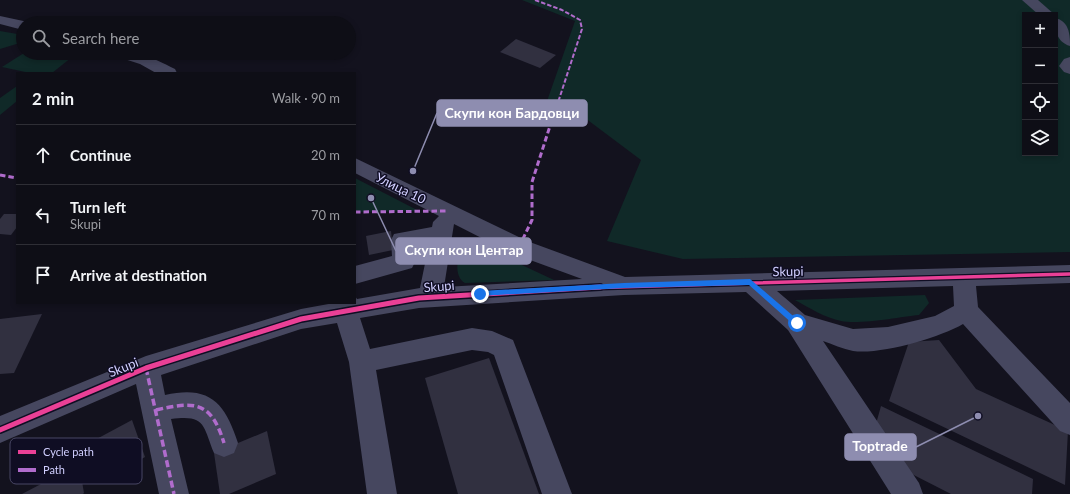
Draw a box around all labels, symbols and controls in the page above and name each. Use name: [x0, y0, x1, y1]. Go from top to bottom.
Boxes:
map controls: [1022, 12, 1058, 156]
button: +: [1022, 12, 1058, 48]
search box: [16, 16, 356, 60]
icon: search: [30, 27, 52, 49]
text: Search here: [62, 29, 139, 47]
button: −: [1022, 48, 1058, 84]
button: locate: [1022, 84, 1058, 120]
text: 2 min: [32, 88, 74, 109]
text: Walk · 90 m: [272, 90, 340, 106]
callout: Скупи кон Бардовци: [437, 100, 587, 126]
text: Скупи кон Бардовци: [445, 104, 579, 121]
button: layers: [1022, 120, 1058, 156]
icon: ahead: [32, 144, 54, 166]
text: Continue: [70, 146, 131, 164]
text: 20 m: [311, 147, 340, 163]
street label: Улица 10: [373, 169, 429, 207]
text: Turn left: [70, 198, 126, 216]
icon: left: [32, 204, 54, 226]
text: 70 m: [311, 207, 340, 223]
text: Skupi: [70, 216, 101, 232]
callout: Скупи кон Центар: [396, 238, 531, 264]
text: Скупи кон Центар: [405, 241, 524, 258]
street label: Skupi: [772, 263, 804, 279]
icon: arrive: [32, 264, 54, 286]
text: Arrive at destination: [70, 266, 207, 284]
street label: Skupi: [423, 277, 455, 295]
route end: [471, 285, 489, 303]
route start: [788, 314, 806, 332]
street label: Skupi: [106, 354, 140, 380]
callout: Toptrade: [845, 434, 916, 460]
text: Toptrade: [852, 437, 908, 454]
legend: [10, 438, 142, 484]
text: Cycle path: [43, 445, 94, 458]
text: Path: [43, 463, 65, 476]

